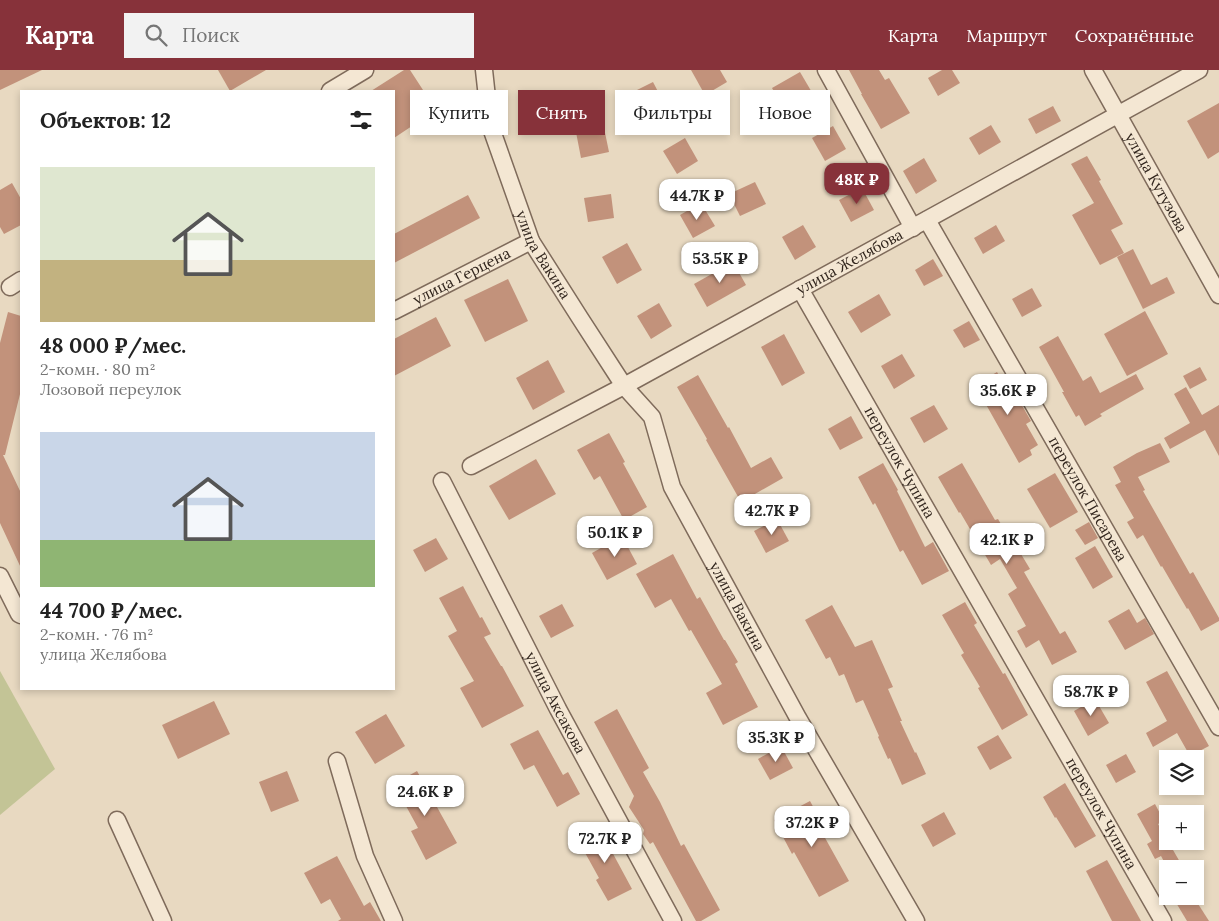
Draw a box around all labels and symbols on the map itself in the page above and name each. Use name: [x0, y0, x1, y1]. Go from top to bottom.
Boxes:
street label: улица Кутузова: [1121, 129, 1192, 236]
pin: 48K ₽: [822, 162, 892, 205]
pin: 44.7K ₽: [651, 178, 743, 221]
street label: улица Вакина: [512, 208, 576, 303]
street label: улица Желябова: [793, 224, 906, 299]
pin: 53.5K ₽: [674, 242, 766, 284]
street label: улица Герцена: [410, 243, 514, 309]
pin: 35.6K ₽: [962, 374, 1054, 416]
street label: переулок Чупина: [860, 403, 940, 522]
street label: переулок Писарева: [1045, 433, 1132, 565]
pin: 42.7K ₽: [726, 494, 818, 536]
pin: 50.1K ₽: [569, 516, 661, 558]
pin: 42.1K ₽: [961, 522, 1053, 565]
street label: улица Вакина: [705, 558, 770, 654]
street label: улица Аксакова: [521, 648, 590, 757]
pin: 58.7K ₽: [1045, 674, 1137, 717]
pin: 35.3K ₽: [730, 720, 822, 763]
street label: переулок Чупина: [1062, 754, 1141, 873]
pin: 24.6K ₽: [379, 774, 471, 817]
pin: 37.2K ₽: [766, 806, 858, 848]
pin: 72.7K ₽: [559, 822, 651, 864]

